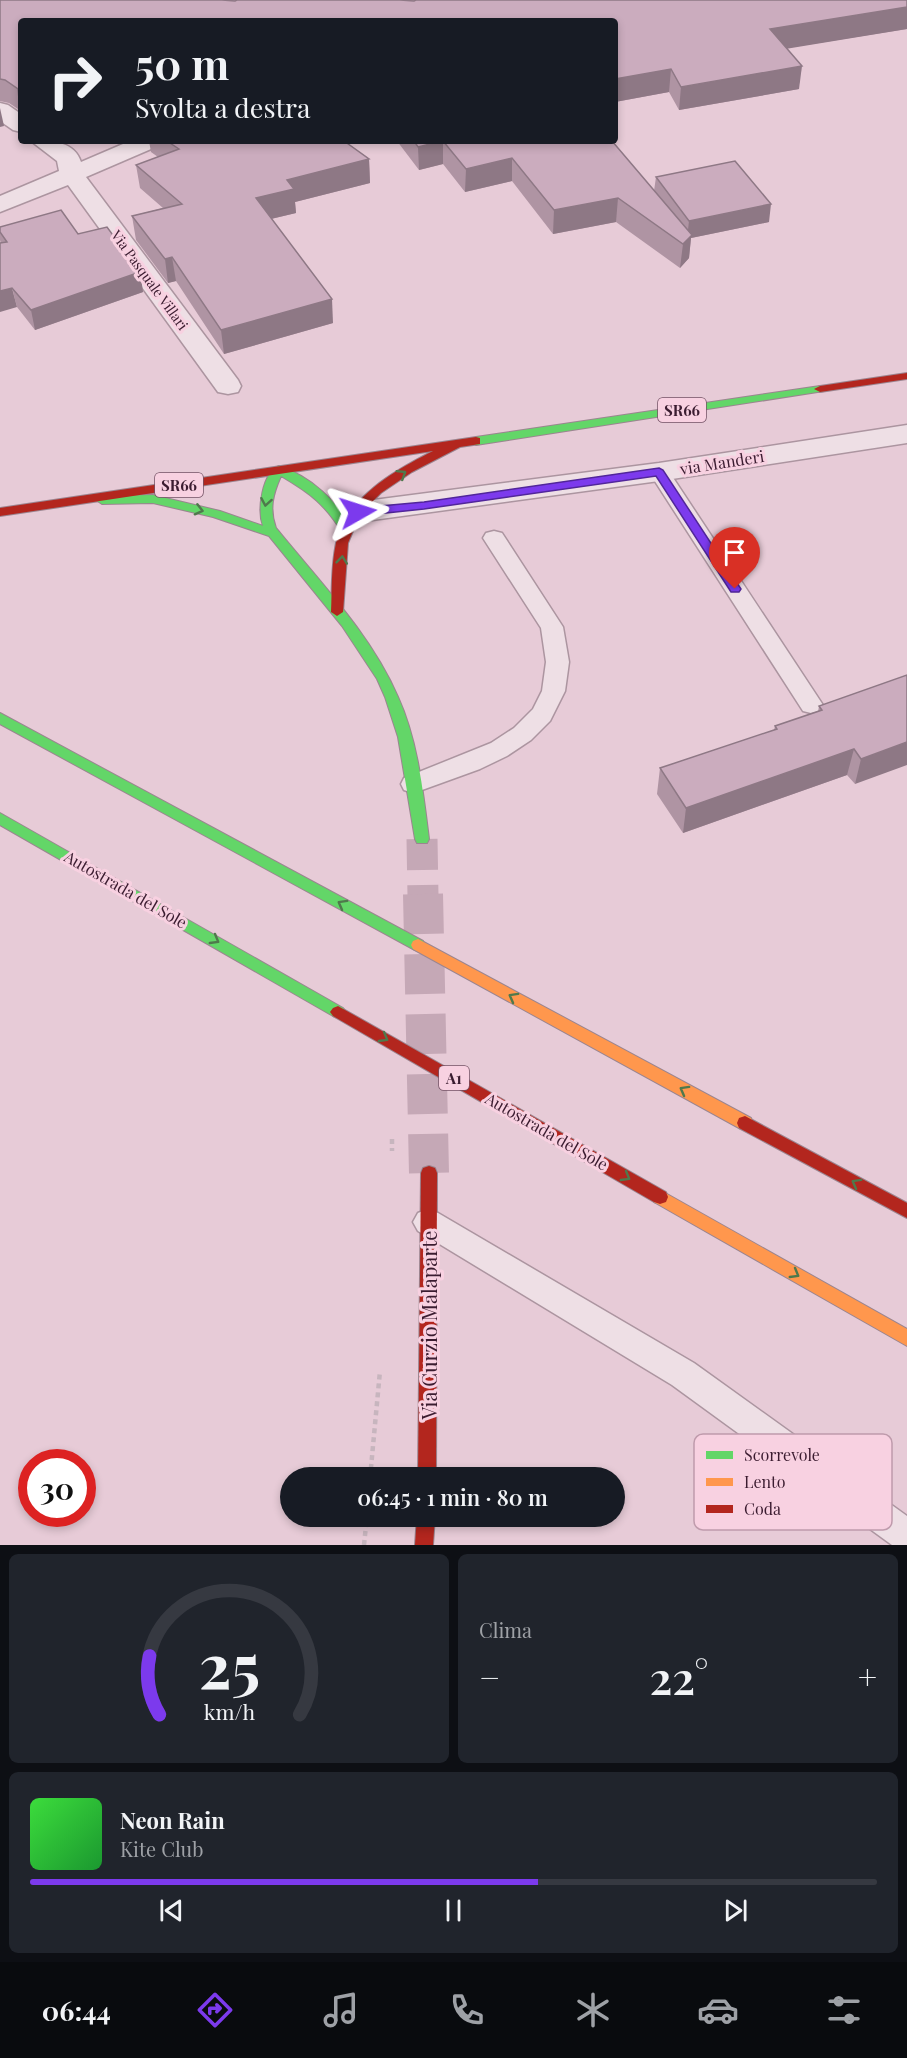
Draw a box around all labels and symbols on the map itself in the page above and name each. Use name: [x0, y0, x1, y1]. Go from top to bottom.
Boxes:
street label: Via Pasquale Villari: [107, 225, 193, 334]
road number: SR66: [658, 398, 706, 422]
street label: via Manderi: [677, 445, 766, 479]
one-way arrow: [396, 470, 406, 482]
road number: SR66: [155, 473, 203, 497]
position arrow: [326, 480, 390, 544]
one-way arrow: [261, 497, 273, 507]
one-way arrow: [194, 502, 204, 515]
pin: [709, 527, 760, 589]
one-way arrow: [335, 556, 348, 565]
street label: Autostrada del Sole: [60, 845, 191, 933]
one-way arrow: [338, 900, 348, 911]
one-way arrow: [209, 933, 219, 945]
one-way arrow: [509, 993, 519, 1004]
one-way arrow: [378, 1030, 388, 1042]
road number: A1: [439, 1066, 469, 1090]
one-way arrow: [680, 1086, 691, 1097]
street label: Autostrada del Sole: [481, 1087, 612, 1175]
one-way arrow: [620, 1169, 630, 1181]
one-way arrow: [851, 1179, 862, 1190]
street label: Via Curzio Malaparte: [415, 1231, 442, 1420]
one-way arrow: [789, 1266, 799, 1278]
legend: [694, 1434, 892, 1530]
text: Scorrevole: [744, 1444, 820, 1465]
speed limit sign: 30: [18, 1449, 96, 1527]
text: Lento: [744, 1471, 786, 1492]
text: Coda: [744, 1498, 781, 1519]

